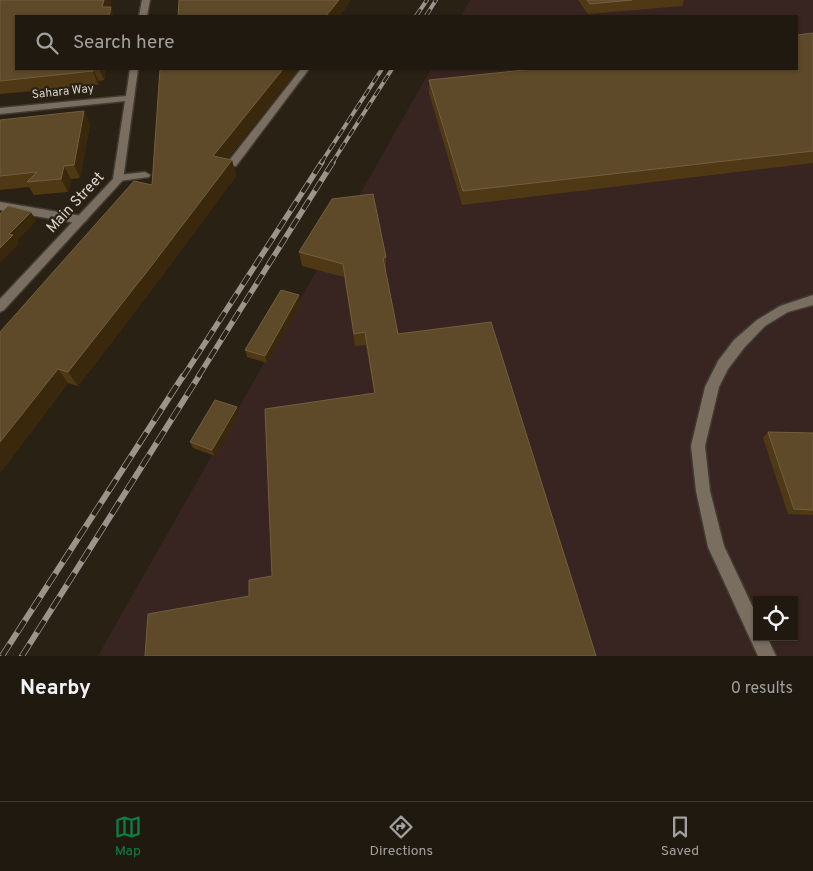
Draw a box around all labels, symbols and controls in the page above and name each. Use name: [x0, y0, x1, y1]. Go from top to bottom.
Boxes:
search box: [15, 15, 798, 70]
icon: search: [33, 29, 61, 57]
text: Search here: [73, 31, 175, 55]
street label: Sahara Way: [31, 81, 95, 103]
street label: Main Street: [43, 169, 109, 237]
map controls: [753, 596, 798, 641]
button: locate: [753, 596, 798, 641]
text: Nearby: [20, 675, 91, 702]
text: 0 results: [731, 679, 793, 699]
tab: Map: [114, 813, 142, 860]
tab: Directions: [369, 813, 433, 860]
tab: Saved: [661, 813, 699, 860]

